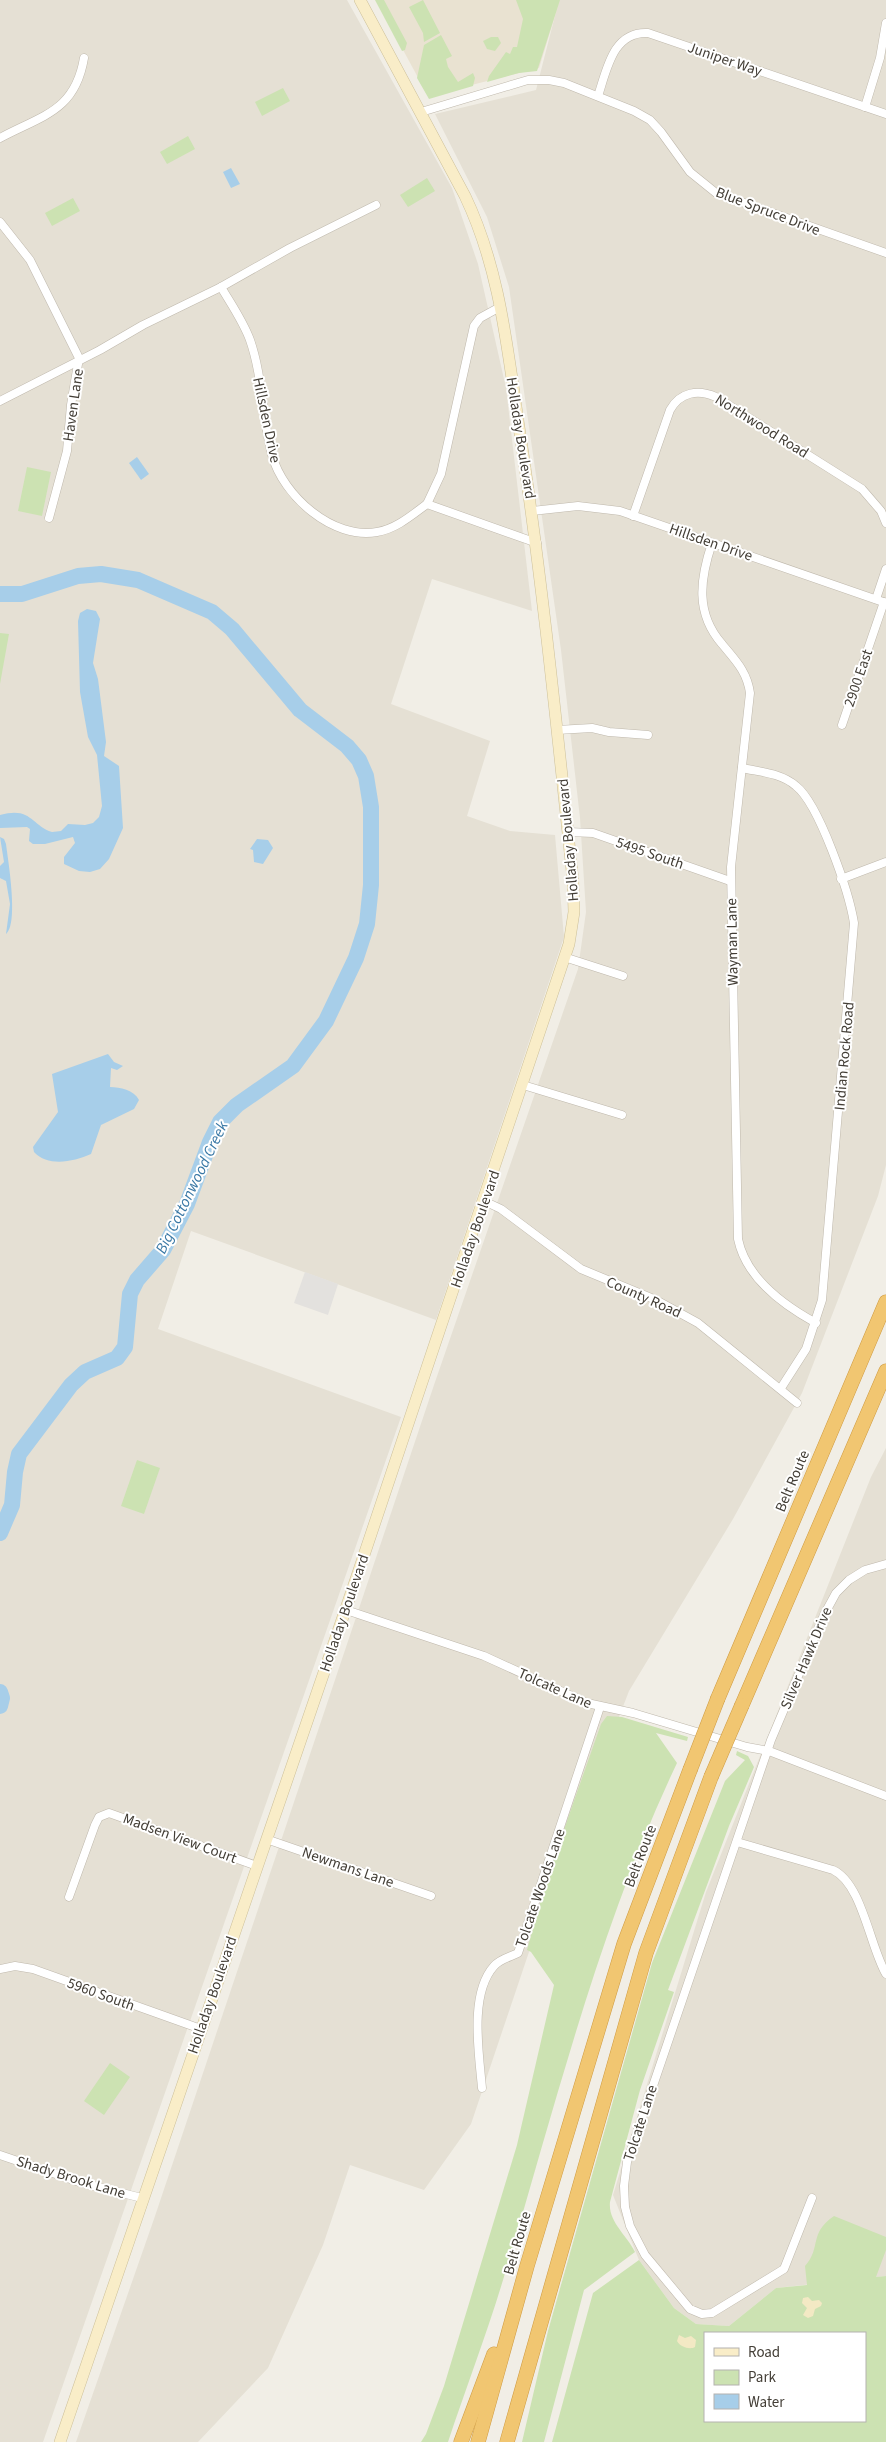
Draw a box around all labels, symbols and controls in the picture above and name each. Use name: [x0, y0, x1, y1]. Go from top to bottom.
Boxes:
street label: Juniper Way: [685, 37, 765, 82]
street label: Blue Spruce Drive: [713, 182, 823, 241]
street label: Haven Lane: [58, 367, 89, 443]
street label: Hillsden Drive: [247, 375, 286, 465]
street label: Holladay Boulevard: [501, 376, 541, 501]
street label: Northwood Road: [711, 389, 813, 464]
street label: Hillsden Drive: [666, 518, 755, 567]
street label: 2900 East: [839, 647, 878, 710]
street label: Holladay Boulevard: [553, 778, 584, 902]
street label: 5495 South: [613, 832, 687, 875]
street label: Wayman Lane: [721, 898, 744, 986]
street label: Indian Rock Road: [829, 1001, 860, 1111]
water label: Big Cottonwood Creek: [150, 1117, 234, 1257]
street label: Holladay Boulevard: [446, 1168, 505, 1291]
street label: County Road: [603, 1272, 685, 1323]
street label: Belt Route: [770, 1447, 815, 1515]
street label: Holladay Boulevard: [315, 1552, 374, 1675]
street label: Silver Hawk Drive: [775, 1604, 837, 1713]
street label: Tolcate Lane: [515, 1663, 595, 1714]
street label: Madsen View Court: [120, 1808, 240, 1869]
street label: Belt Route: [619, 1822, 662, 1890]
street label: Tolcate Woods Lane: [510, 1826, 571, 1950]
street label: Newmans Lane: [299, 1842, 397, 1893]
street label: Holladay Boulevard: [183, 1934, 242, 2057]
street label: 5960 South: [64, 1973, 137, 2016]
street label: Tolcate Lane: [618, 2082, 663, 2164]
street label: Shady Brook Lane: [14, 2151, 128, 2204]
street label: Belt Route: [498, 2209, 537, 2277]
legend: [704, 2332, 866, 2422]
text: Road: [748, 2342, 780, 2363]
text: Park: [748, 2367, 777, 2388]
text: Water: [748, 2392, 785, 2413]

